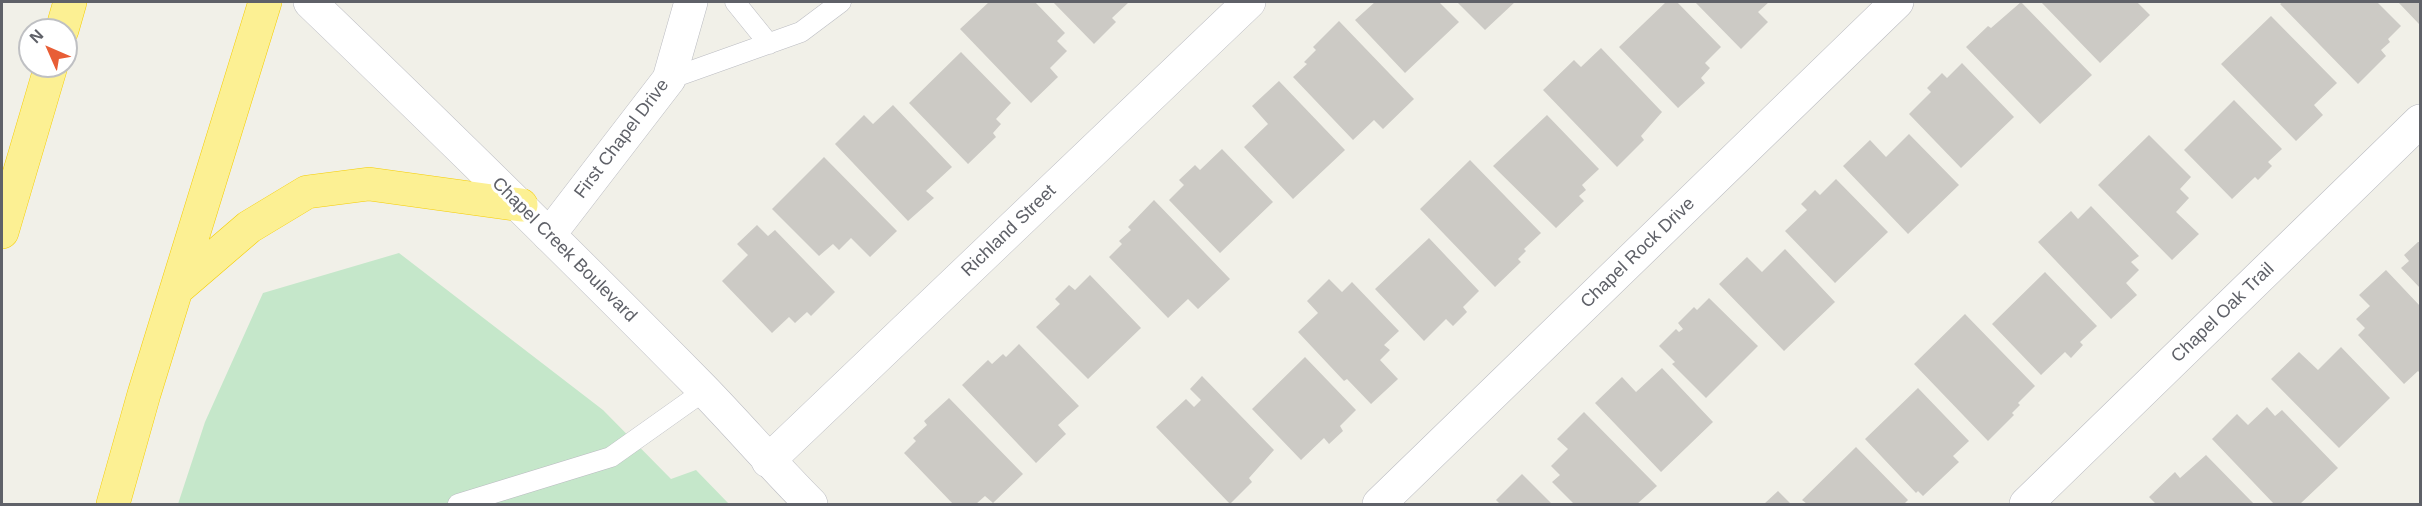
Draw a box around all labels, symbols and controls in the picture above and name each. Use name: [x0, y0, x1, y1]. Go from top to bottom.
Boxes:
north arrow: [18, 18, 78, 78]
text: N: [26, 26, 46, 46]
street label: First Chapel Drive: [570, 75, 674, 203]
street label: Chapel Creek Boulevard: [487, 173, 641, 327]
street label: Richland Street: [957, 180, 1061, 282]
street label: Chapel Rock Drive: [1577, 193, 1699, 313]
street label: Chapel Oak Trail: [2167, 259, 2279, 367]

